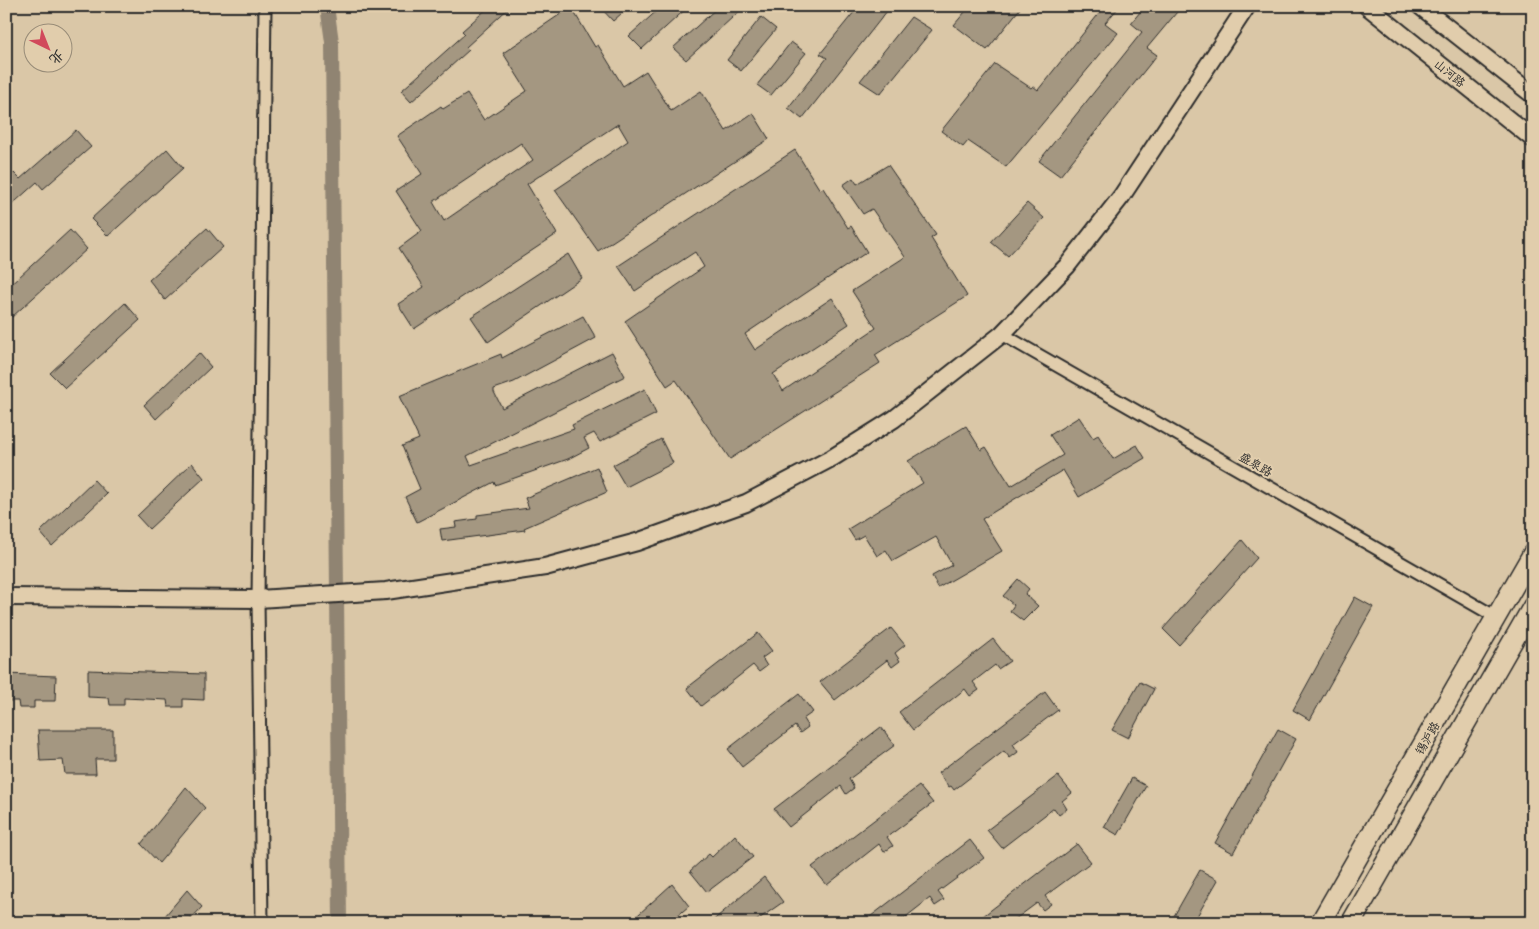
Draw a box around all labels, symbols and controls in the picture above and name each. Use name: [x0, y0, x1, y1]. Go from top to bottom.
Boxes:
north arrow: [22, 22, 72, 72]
text: 北: [46, 46, 68, 69]
street label: 山河路: [1431, 56, 1469, 90]
street label: 盛泉路: [1237, 449, 1275, 479]
street label: 锡沪路: [1412, 719, 1442, 757]

